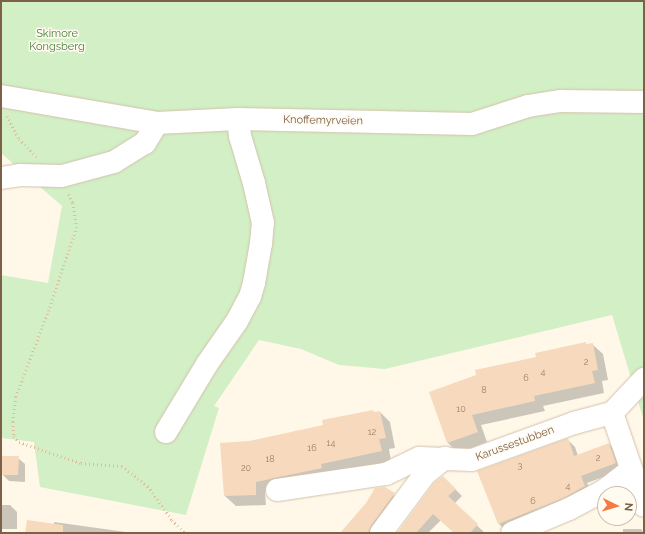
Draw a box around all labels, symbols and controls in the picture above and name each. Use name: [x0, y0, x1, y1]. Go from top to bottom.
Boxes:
park label: Skimore Kongsberg: [29, 28, 85, 54]
street label: Knoffemyrveien: [283, 114, 363, 128]
house number: 2: [584, 357, 588, 367]
house number: 4: [541, 367, 545, 377]
house number: 6: [523, 373, 529, 383]
house number: 8: [481, 385, 487, 395]
house number: 10: [456, 404, 466, 414]
street label: Karussestubben: [474, 424, 556, 464]
house number: 12: [368, 427, 376, 437]
house number: 14: [327, 438, 335, 448]
house number: 16: [307, 443, 317, 453]
house number: 2: [596, 453, 600, 463]
house number: 18: [265, 454, 275, 464]
house number: 3: [518, 460, 522, 470]
house number: 20: [241, 463, 251, 473]
house number: 4: [566, 481, 570, 491]
north arrow: [597, 486, 637, 526]
house number: 6: [530, 496, 536, 506]
text: N: [622, 502, 635, 512]

